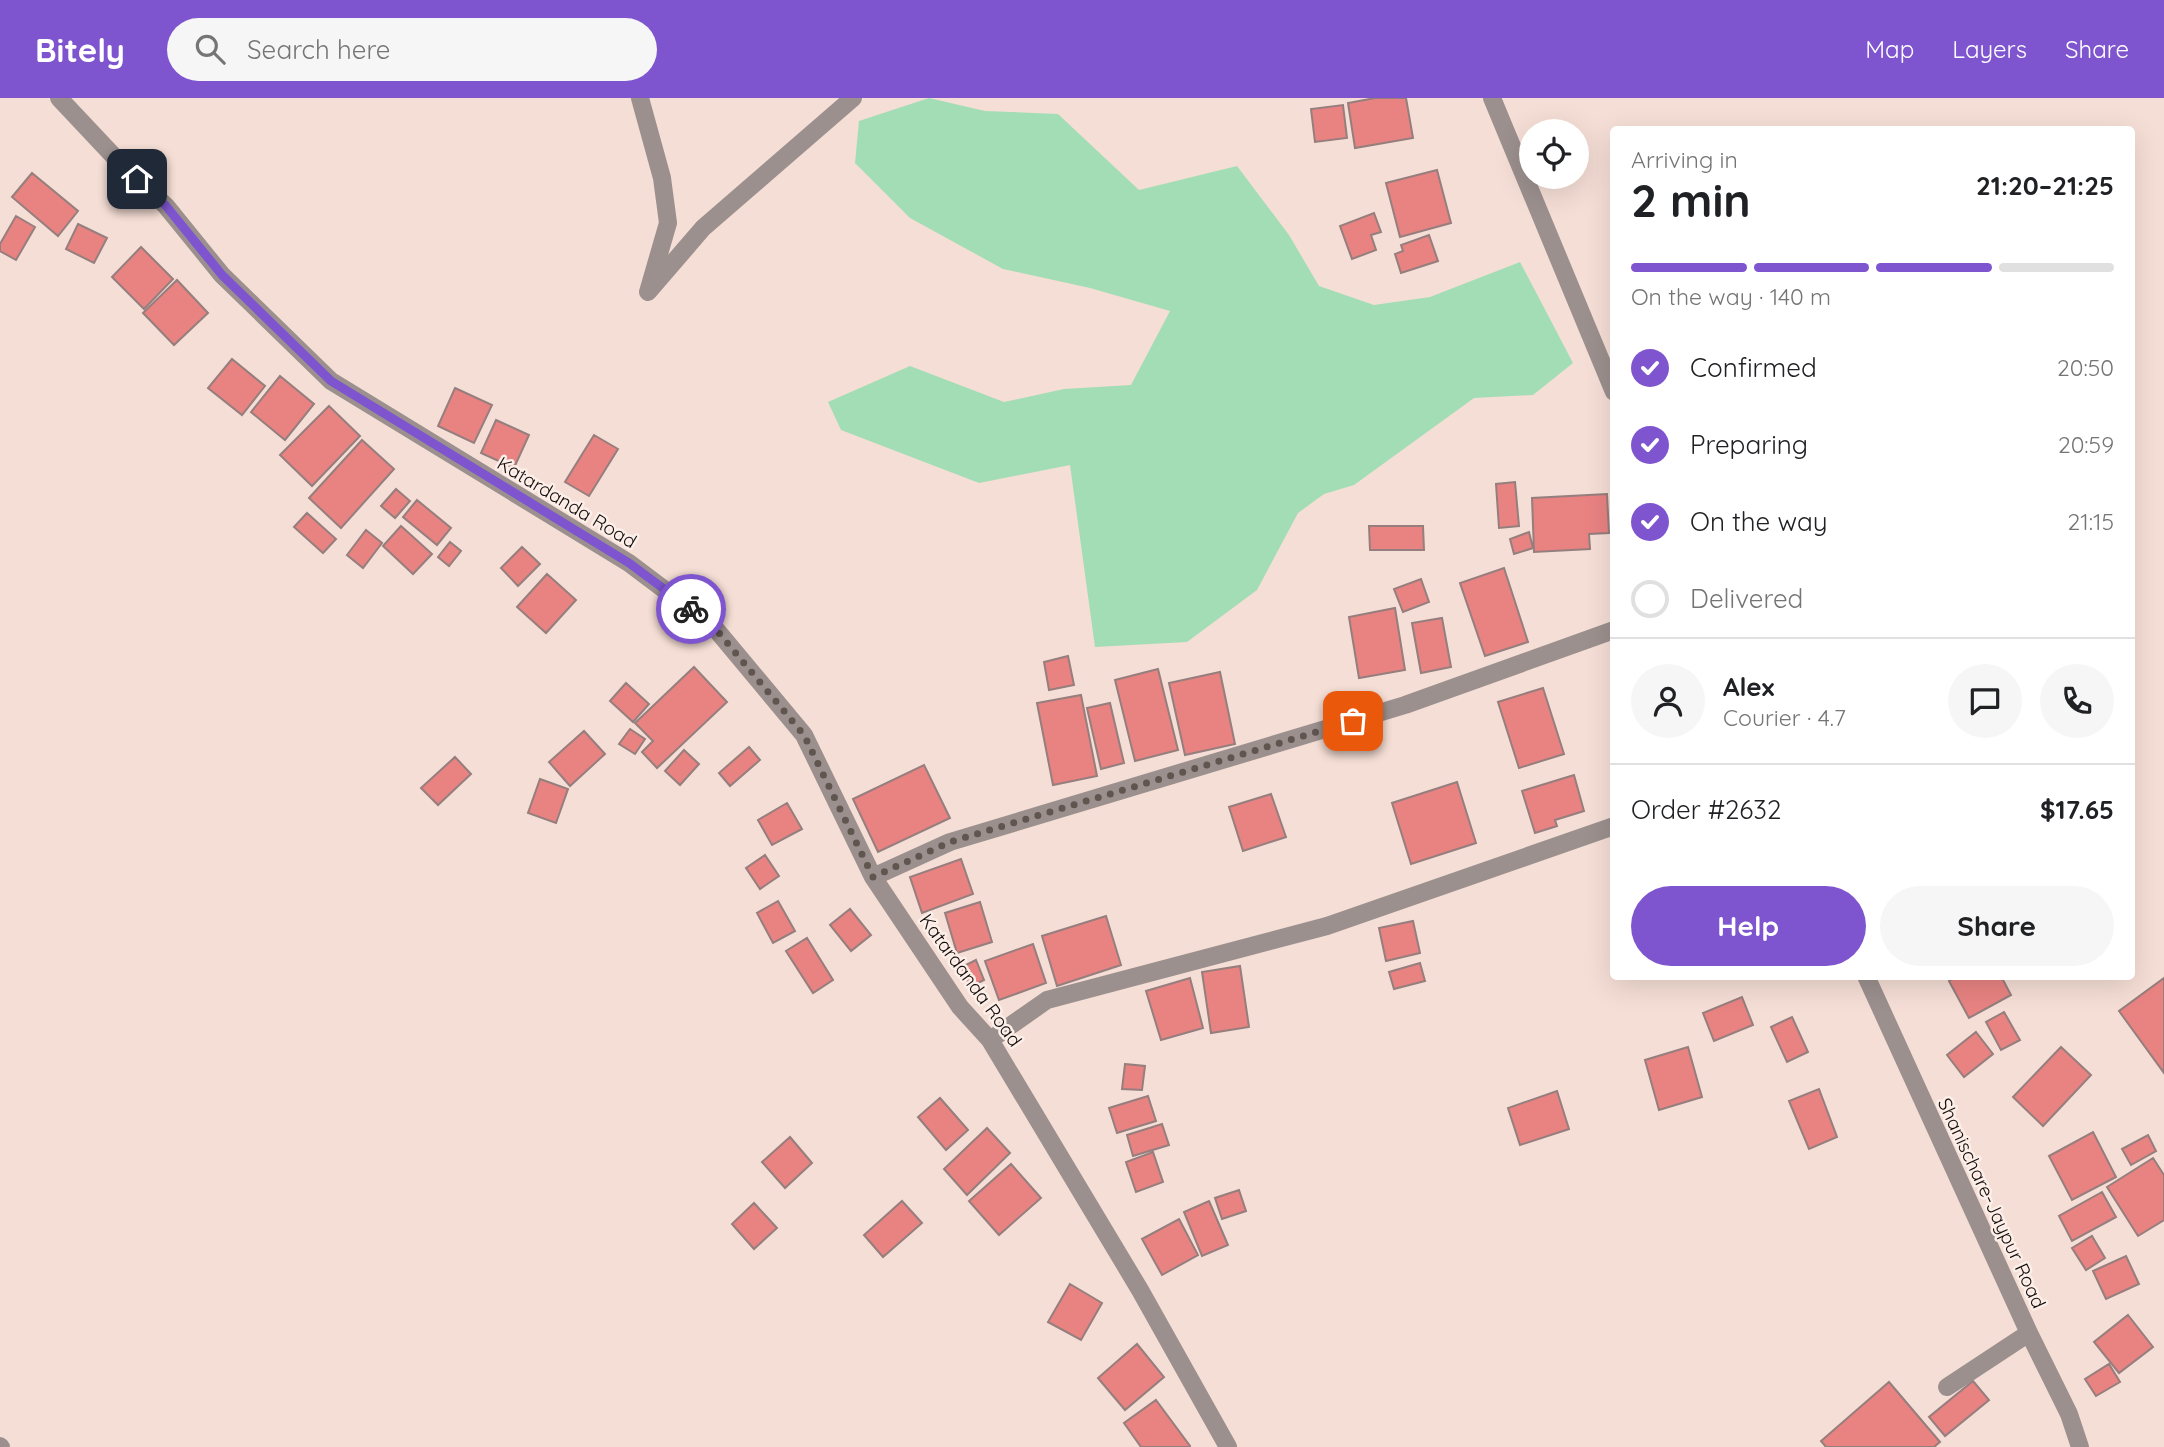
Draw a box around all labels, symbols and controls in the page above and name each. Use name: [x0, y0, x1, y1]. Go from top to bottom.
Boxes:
search box: [167, 18, 657, 81]
text: Bitely: [35, 29, 125, 70]
icon: search: [191, 30, 229, 68]
text: Search here: [247, 33, 391, 66]
text: Map: [1865, 34, 1914, 64]
text: Layers: [1952, 34, 2027, 64]
text: Share: [2065, 34, 2129, 64]
map controls: [1519, 119, 1589, 189]
button: locate: [1519, 119, 1589, 189]
text: Arriving in: [1631, 145, 1738, 174]
pin: [107, 149, 167, 209]
icon: home: [118, 160, 156, 198]
text: 21:20–21:25: [1976, 169, 2114, 202]
text: 2 min: [1631, 171, 1751, 229]
text: On the way · 140 m: [1631, 282, 1831, 311]
icon: check: [1631, 349, 1669, 387]
text: Confirmed: [1690, 351, 1817, 384]
text: 20:50: [2057, 353, 2114, 382]
icon: check: [1631, 426, 1669, 464]
text: Preparing: [1690, 428, 1808, 461]
text: 20:59: [2058, 430, 2114, 459]
street label: Katardanda Road: [493, 451, 641, 553]
icon: check: [1631, 503, 1669, 541]
text: On the way: [1690, 505, 1828, 538]
text: 21:15: [2067, 507, 2114, 536]
courier: [656, 574, 726, 644]
text: Delivered: [1690, 582, 1803, 615]
icon: bike: [672, 590, 710, 628]
button: person: [1631, 664, 1705, 738]
button: chat: [1948, 664, 2022, 738]
button: phone: [2040, 664, 2114, 738]
text: Alex: [1723, 670, 1774, 703]
pin: [1323, 691, 1383, 751]
icon: bag: [1334, 702, 1372, 740]
text: Courier · 4.7: [1723, 703, 1846, 732]
text: Order #2632: [1631, 793, 1781, 826]
text: $17.65: [2040, 793, 2114, 826]
button: Help: [1631, 886, 1866, 966]
button: Share: [1880, 886, 2114, 966]
street label: Katardanda Road: [915, 909, 1027, 1051]
street label: Shanischare-Jaypur Road: [1933, 1094, 2051, 1312]

